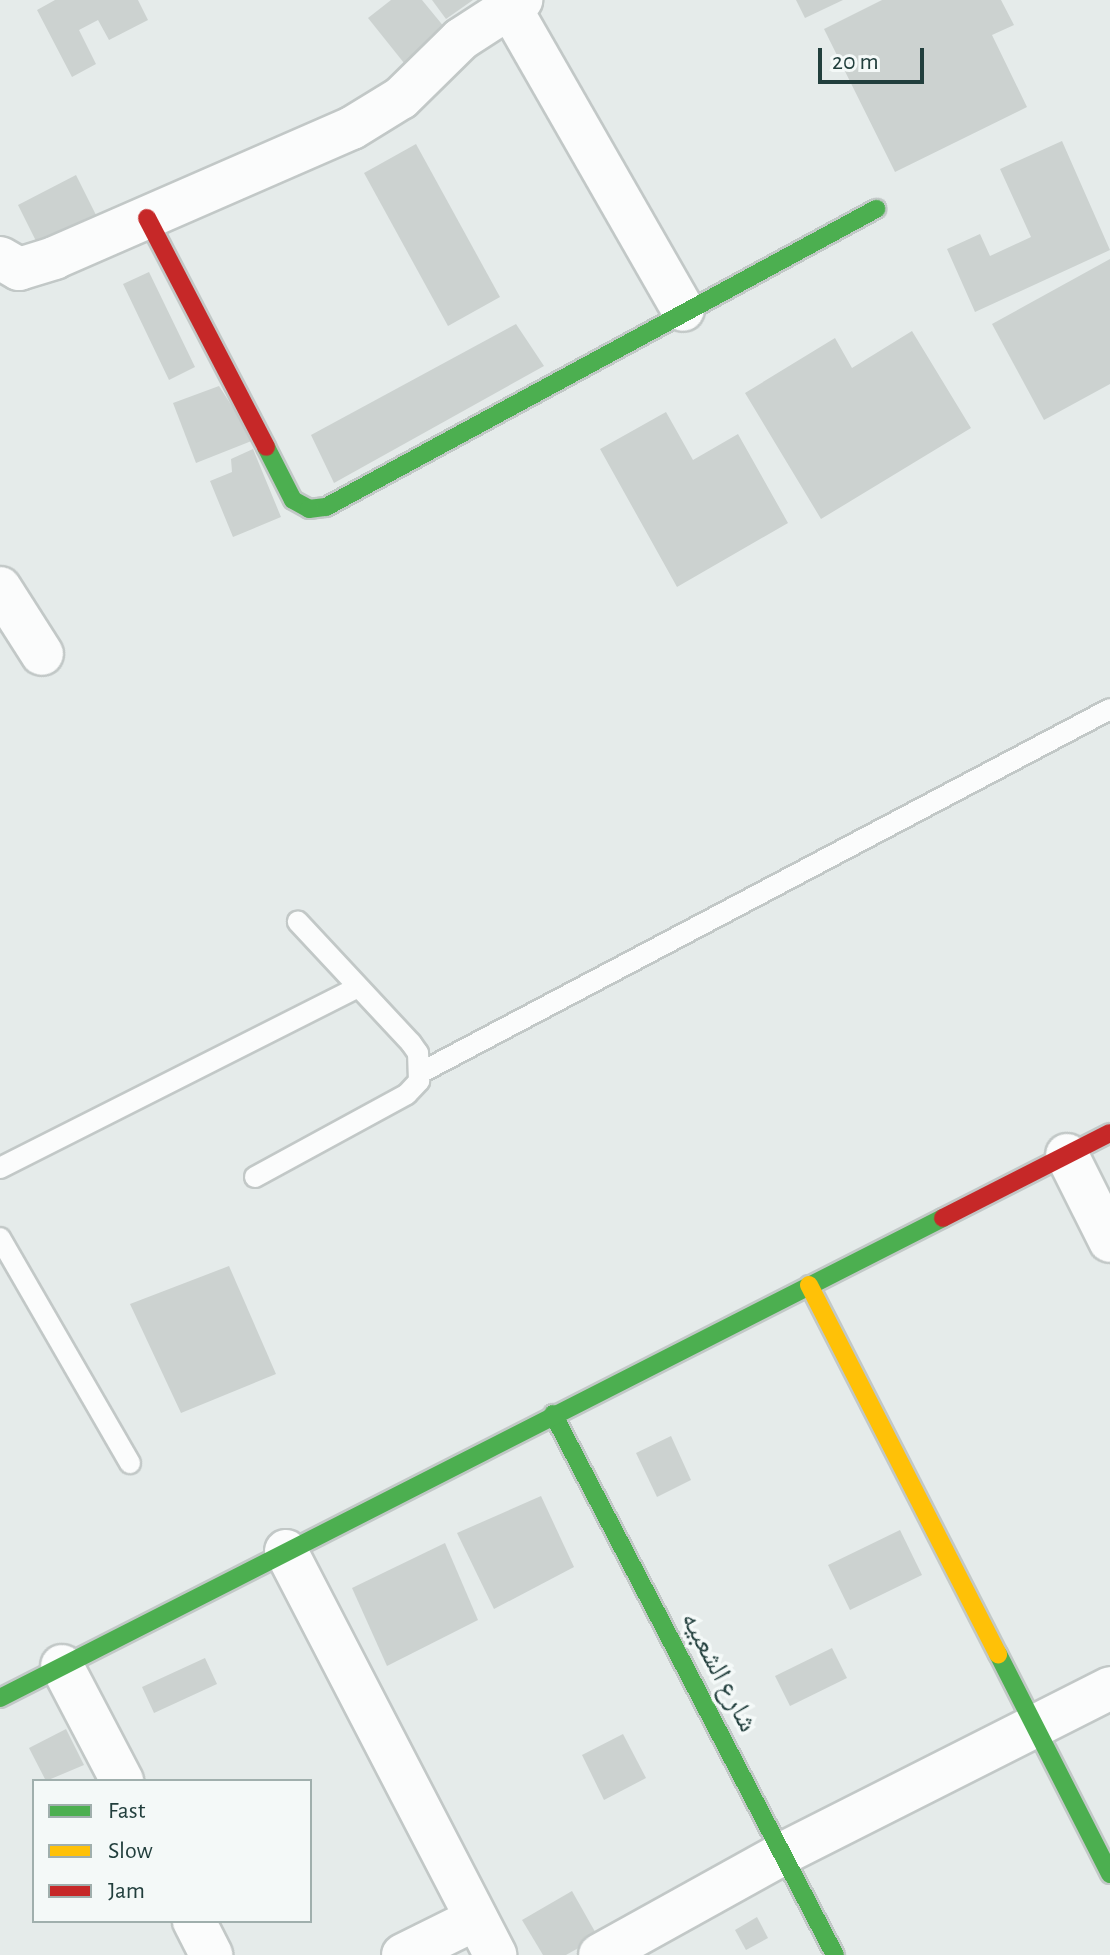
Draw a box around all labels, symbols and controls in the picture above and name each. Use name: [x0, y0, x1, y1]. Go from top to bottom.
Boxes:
scale bar: [822, 32, 928, 82]
text: 20 m: [832, 50, 879, 74]
street label: شارع الشعبيه: [673, 1606, 765, 1738]
legend: [32, 1779, 312, 1923]
text: Fast: [108, 1799, 145, 1823]
text: Slow: [108, 1839, 153, 1863]
text: Jam: [108, 1879, 145, 1903]

